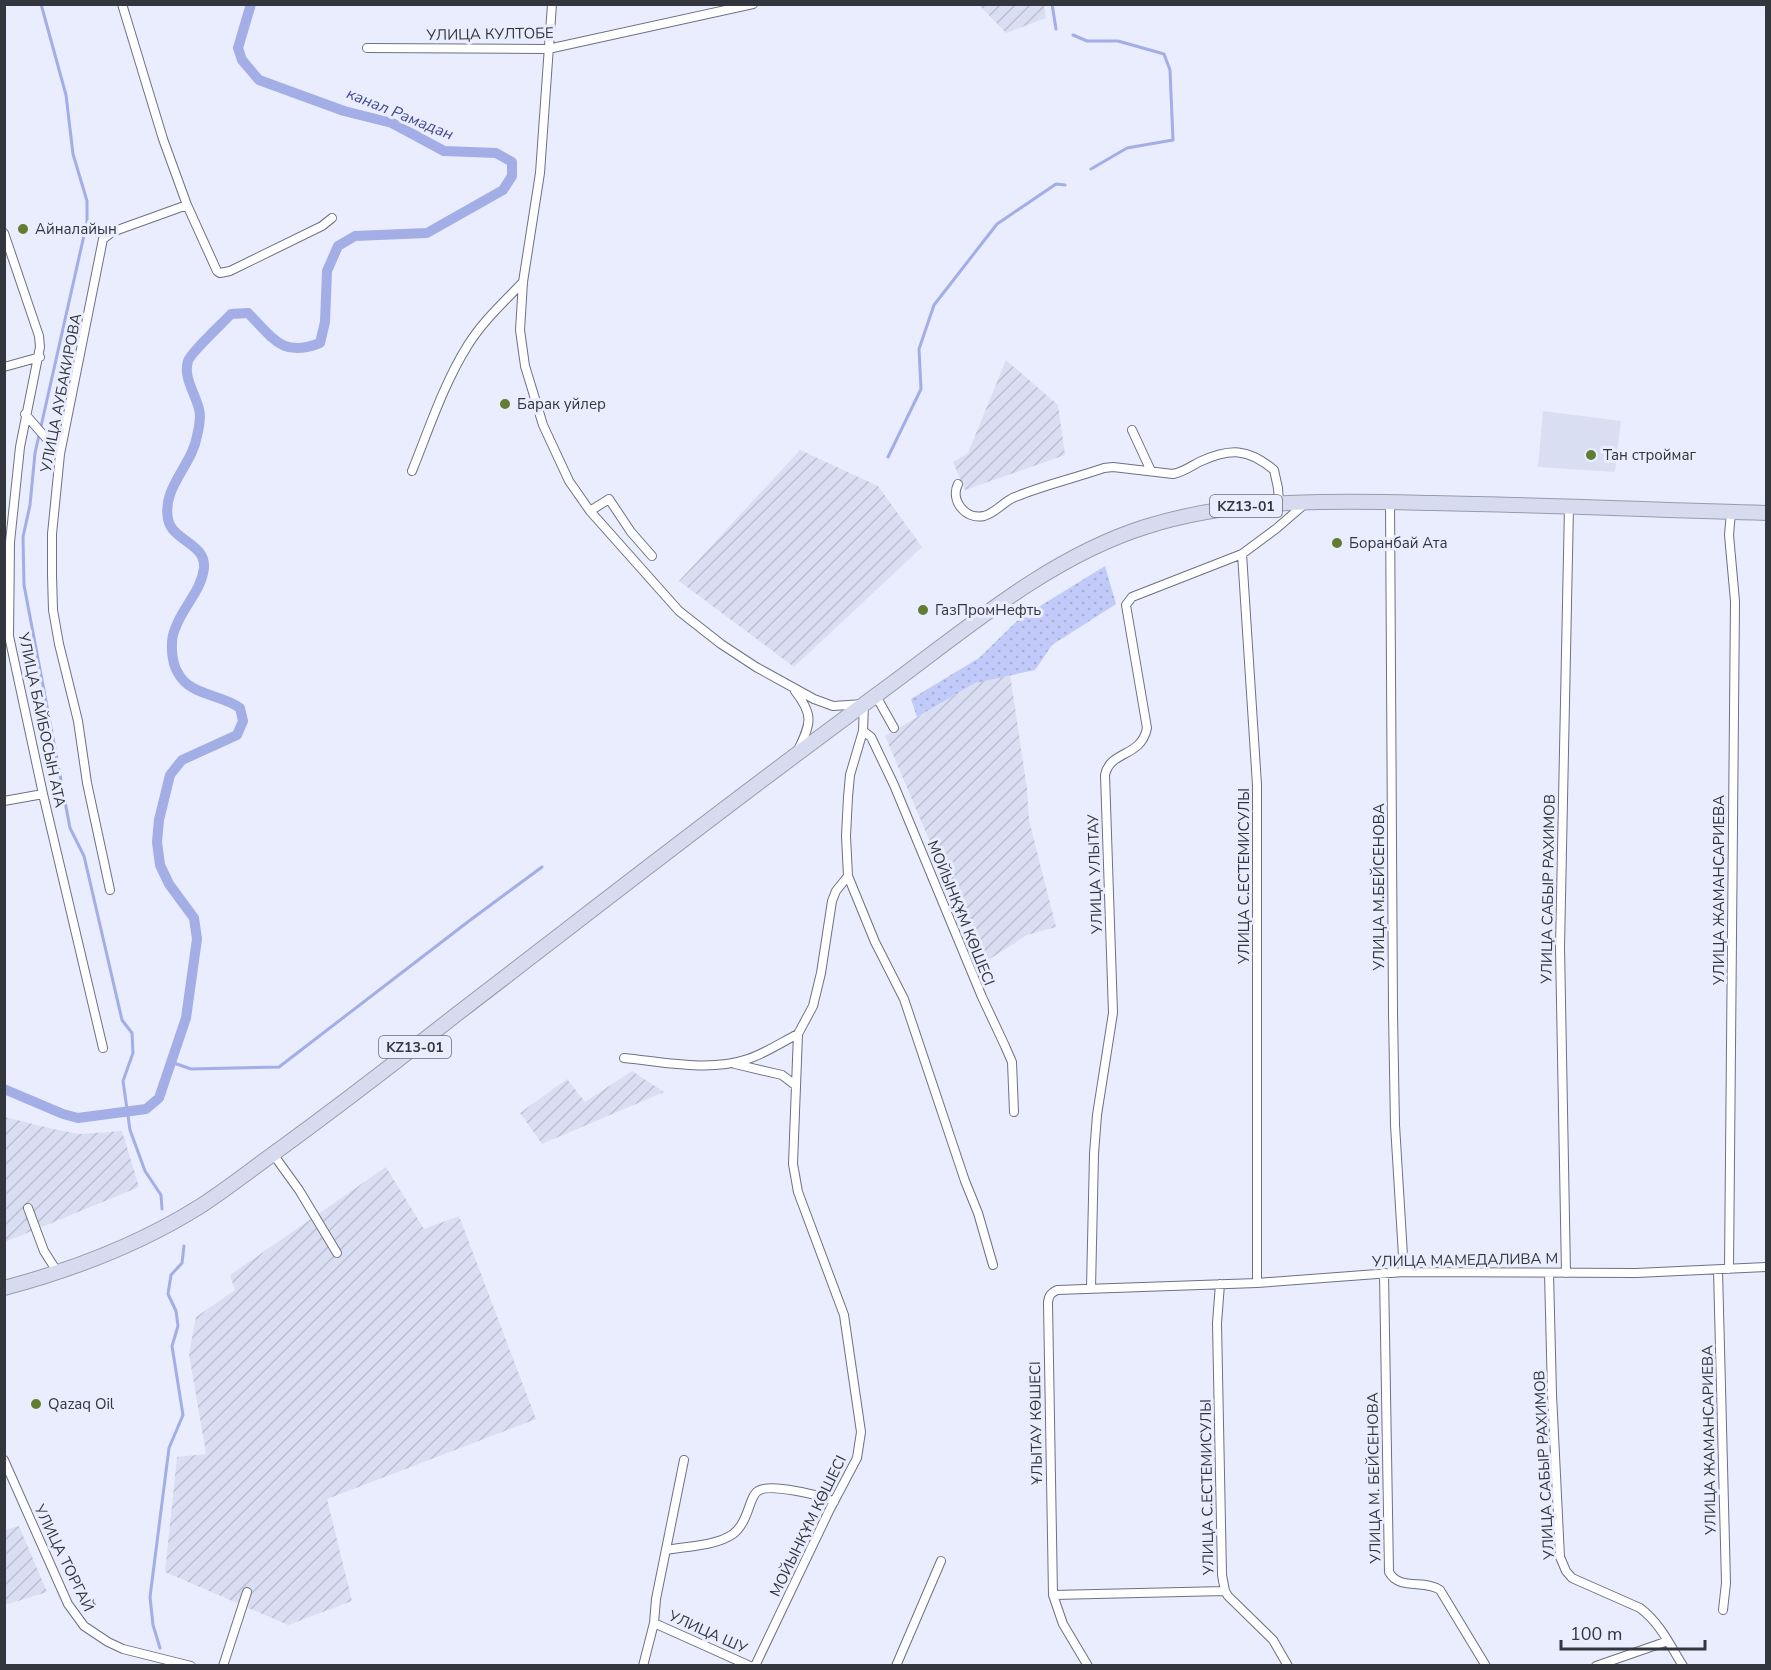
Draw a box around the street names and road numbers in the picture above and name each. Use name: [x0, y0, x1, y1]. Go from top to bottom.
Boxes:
street label: УЛИЦА КУЛТОБЕ: [425, 23, 554, 45]
street label: УЛИЦА АУБАКИРОВА: [36, 312, 86, 475]
road number: KZ13-01: [1210, 495, 1282, 517]
street label: УЛИЦА БАЙБОСЫН АТА: [13, 630, 70, 809]
street label: УЛИЦА С.ЕСТЕМИСУЛЫ: [1234, 788, 1254, 965]
street label: УЛИЦА САБЫР РАХИМОВ: [1536, 794, 1560, 985]
street label: УЛИЦА ЖАМАНСАРИЕВА: [1709, 795, 1729, 986]
street label: УЛИЦА М.БЕЙСЕНОВА: [1369, 803, 1389, 972]
street label: УЛИЦА УЛЫТАУ: [1083, 814, 1107, 935]
street label: МОЙЫНҚҰМ КӨШЕСІ: [923, 837, 999, 989]
road number: KZ13-01: [379, 1036, 451, 1058]
street label: УЛИЦА МАМЕДАЛИВА М: [1371, 1248, 1558, 1272]
street label: УЛИЦА ЖАМАНСАРИЕВА: [1697, 1345, 1721, 1536]
street label: ҰЛЫТАУ КӨШЕСІ: [1025, 1361, 1047, 1486]
street label: УЛИЦА САБЫР РАХИМОВ: [1529, 1370, 1559, 1561]
street label: УЛИЦА М. БЕЙСЕНОВА: [1363, 1392, 1386, 1565]
street label: УЛИЦА С.ЕСТЕМИСУЛЫ: [1195, 1399, 1219, 1576]
street label: МОЙЫНҚҰМ КӨШЕСІ: [765, 1452, 851, 1600]
street label: УЛИЦА ТОРГАЙ: [29, 1500, 99, 1615]
street label: УЛИЦА ШУ: [665, 1605, 751, 1658]

